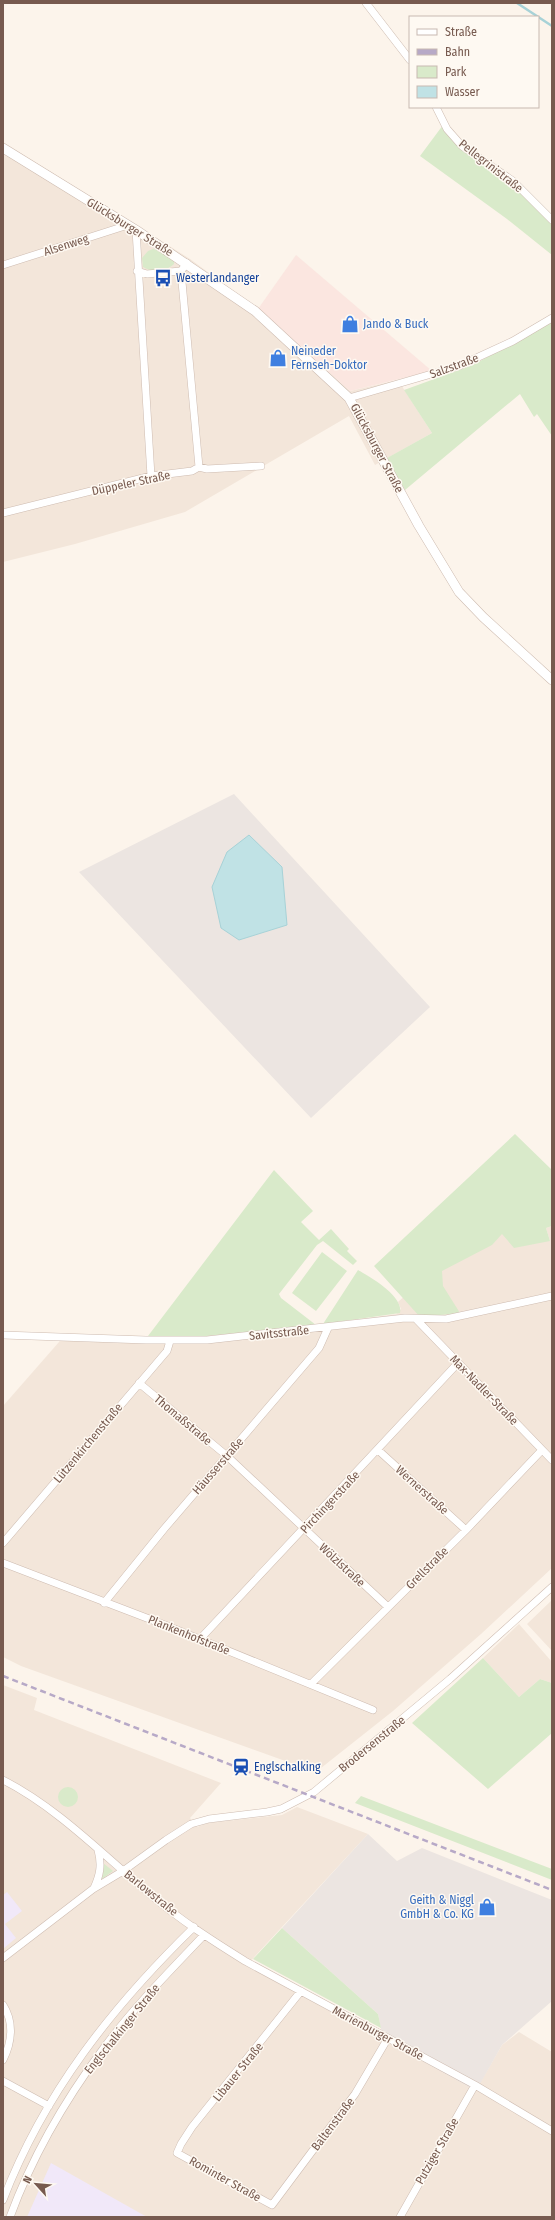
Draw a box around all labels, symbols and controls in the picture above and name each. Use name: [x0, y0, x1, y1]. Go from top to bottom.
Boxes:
legend: [409, 16, 539, 108]
text: Straße: [445, 25, 477, 39]
text: Bahn: [445, 45, 470, 59]
text: Park: [445, 65, 467, 79]
text: Wasser: [445, 85, 480, 99]
street label: Pellegrinistraße: [456, 137, 526, 195]
street label: Glücksburger Straße: [84, 195, 176, 259]
street label: Alsenweg: [42, 231, 91, 259]
bus stop icon: Westerlandanger: [153, 268, 173, 288]
place label: Westerlandanger: [176, 271, 260, 285]
shop icon: Jando & Buck: [340, 314, 360, 334]
place label: Jando & Buck: [363, 317, 429, 331]
place label: Neineder Fernseh-Doktor: [291, 344, 368, 372]
shop icon: Neineder Fernseh-Doktor: [268, 348, 288, 368]
street label: Salzstraße: [428, 351, 480, 381]
street label: Glücksburger Straße: [348, 401, 406, 495]
street label: Düppeler Straße: [90, 468, 172, 498]
street label: Savitsstraße: [248, 1323, 310, 1343]
street label: Max-Nadler-Straße: [447, 1352, 521, 1428]
street label: Thomaßstraße: [151, 1392, 215, 1448]
street label: Lützenkirchenstraße: [51, 1400, 125, 1486]
street label: Häusserstraße: [190, 1435, 246, 1497]
street label: Wernerstraße: [393, 1463, 451, 1517]
street label: Pirchingerstraße: [297, 1468, 363, 1536]
street label: Wölzlstraße: [316, 1540, 368, 1590]
street label: Grellstraße: [403, 1544, 451, 1592]
street label: Plankenhofstraße: [146, 1612, 232, 1658]
street label: Brodersenstraße: [336, 1713, 408, 1775]
station icon: Englschalking: [231, 1757, 251, 1777]
place label: Englschalking: [254, 1760, 321, 1774]
street label: Barlowstraße: [121, 1867, 181, 1919]
place label: Geith & Niggl GmbH & Co. KG: [400, 1893, 474, 1921]
shop icon: Geith & Niggl GmbH & Co. KG: [477, 1897, 497, 1917]
street label: Englschalkinger Straße: [82, 1981, 163, 2077]
street label: Marienburger Straße: [330, 2003, 426, 2063]
street label: Libauer Straße: [210, 2040, 266, 2104]
street label: Baltenstraße: [309, 2095, 357, 2153]
street label: Putziger Straße: [412, 2115, 462, 2187]
street label: Rominter Straße: [187, 2154, 263, 2205]
north arrow: [16, 2164, 56, 2204]
text: N: [20, 2174, 35, 2186]

